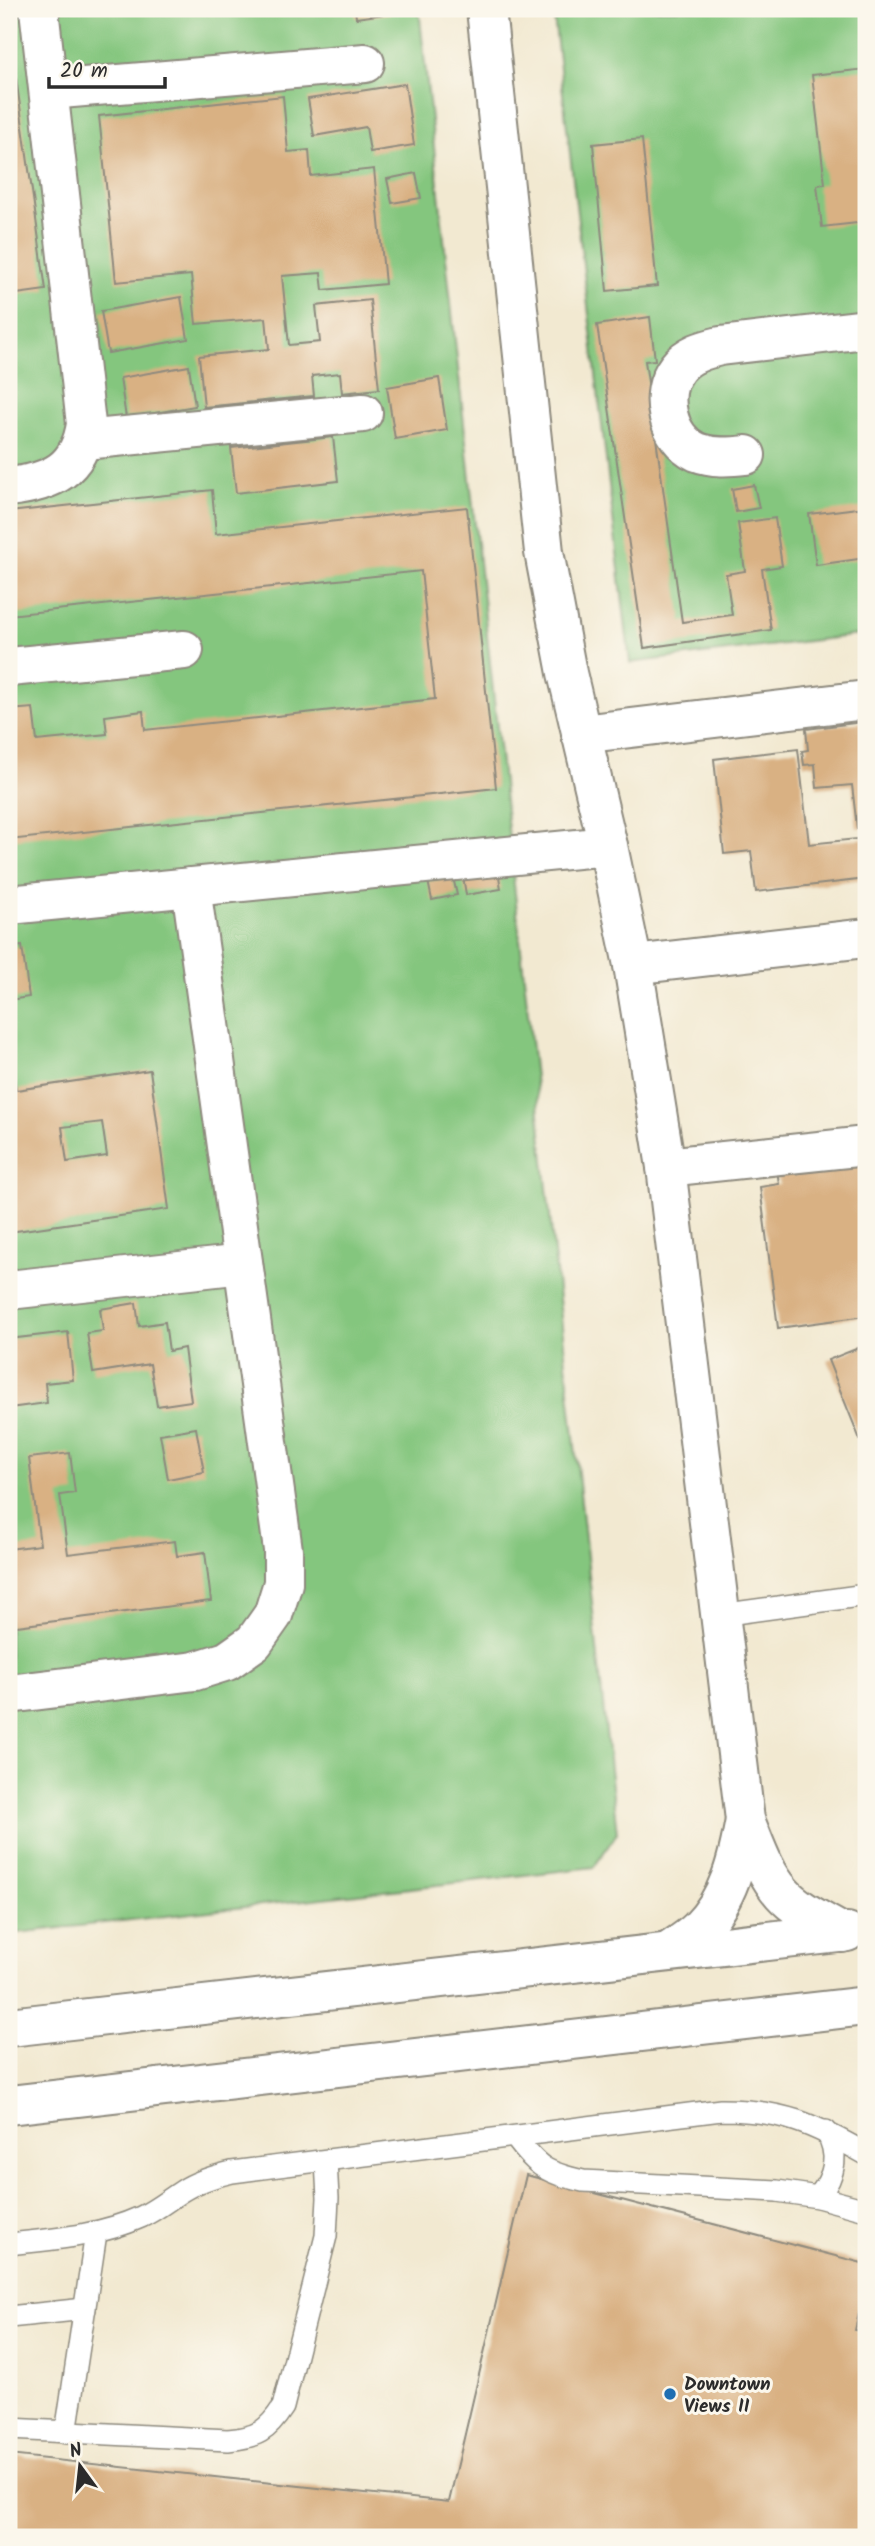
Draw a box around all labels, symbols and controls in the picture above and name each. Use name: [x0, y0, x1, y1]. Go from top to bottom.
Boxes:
scale bar: [49, 46, 164, 90]
text: 20 m: [60, 55, 108, 88]
place label: Downtown Views II: [684, 2370, 771, 2422]
marker: Downtown Views II: [662, 2386, 678, 2402]
north arrow: [46, 2430, 116, 2500]
text: N: [66, 2435, 86, 2468]

